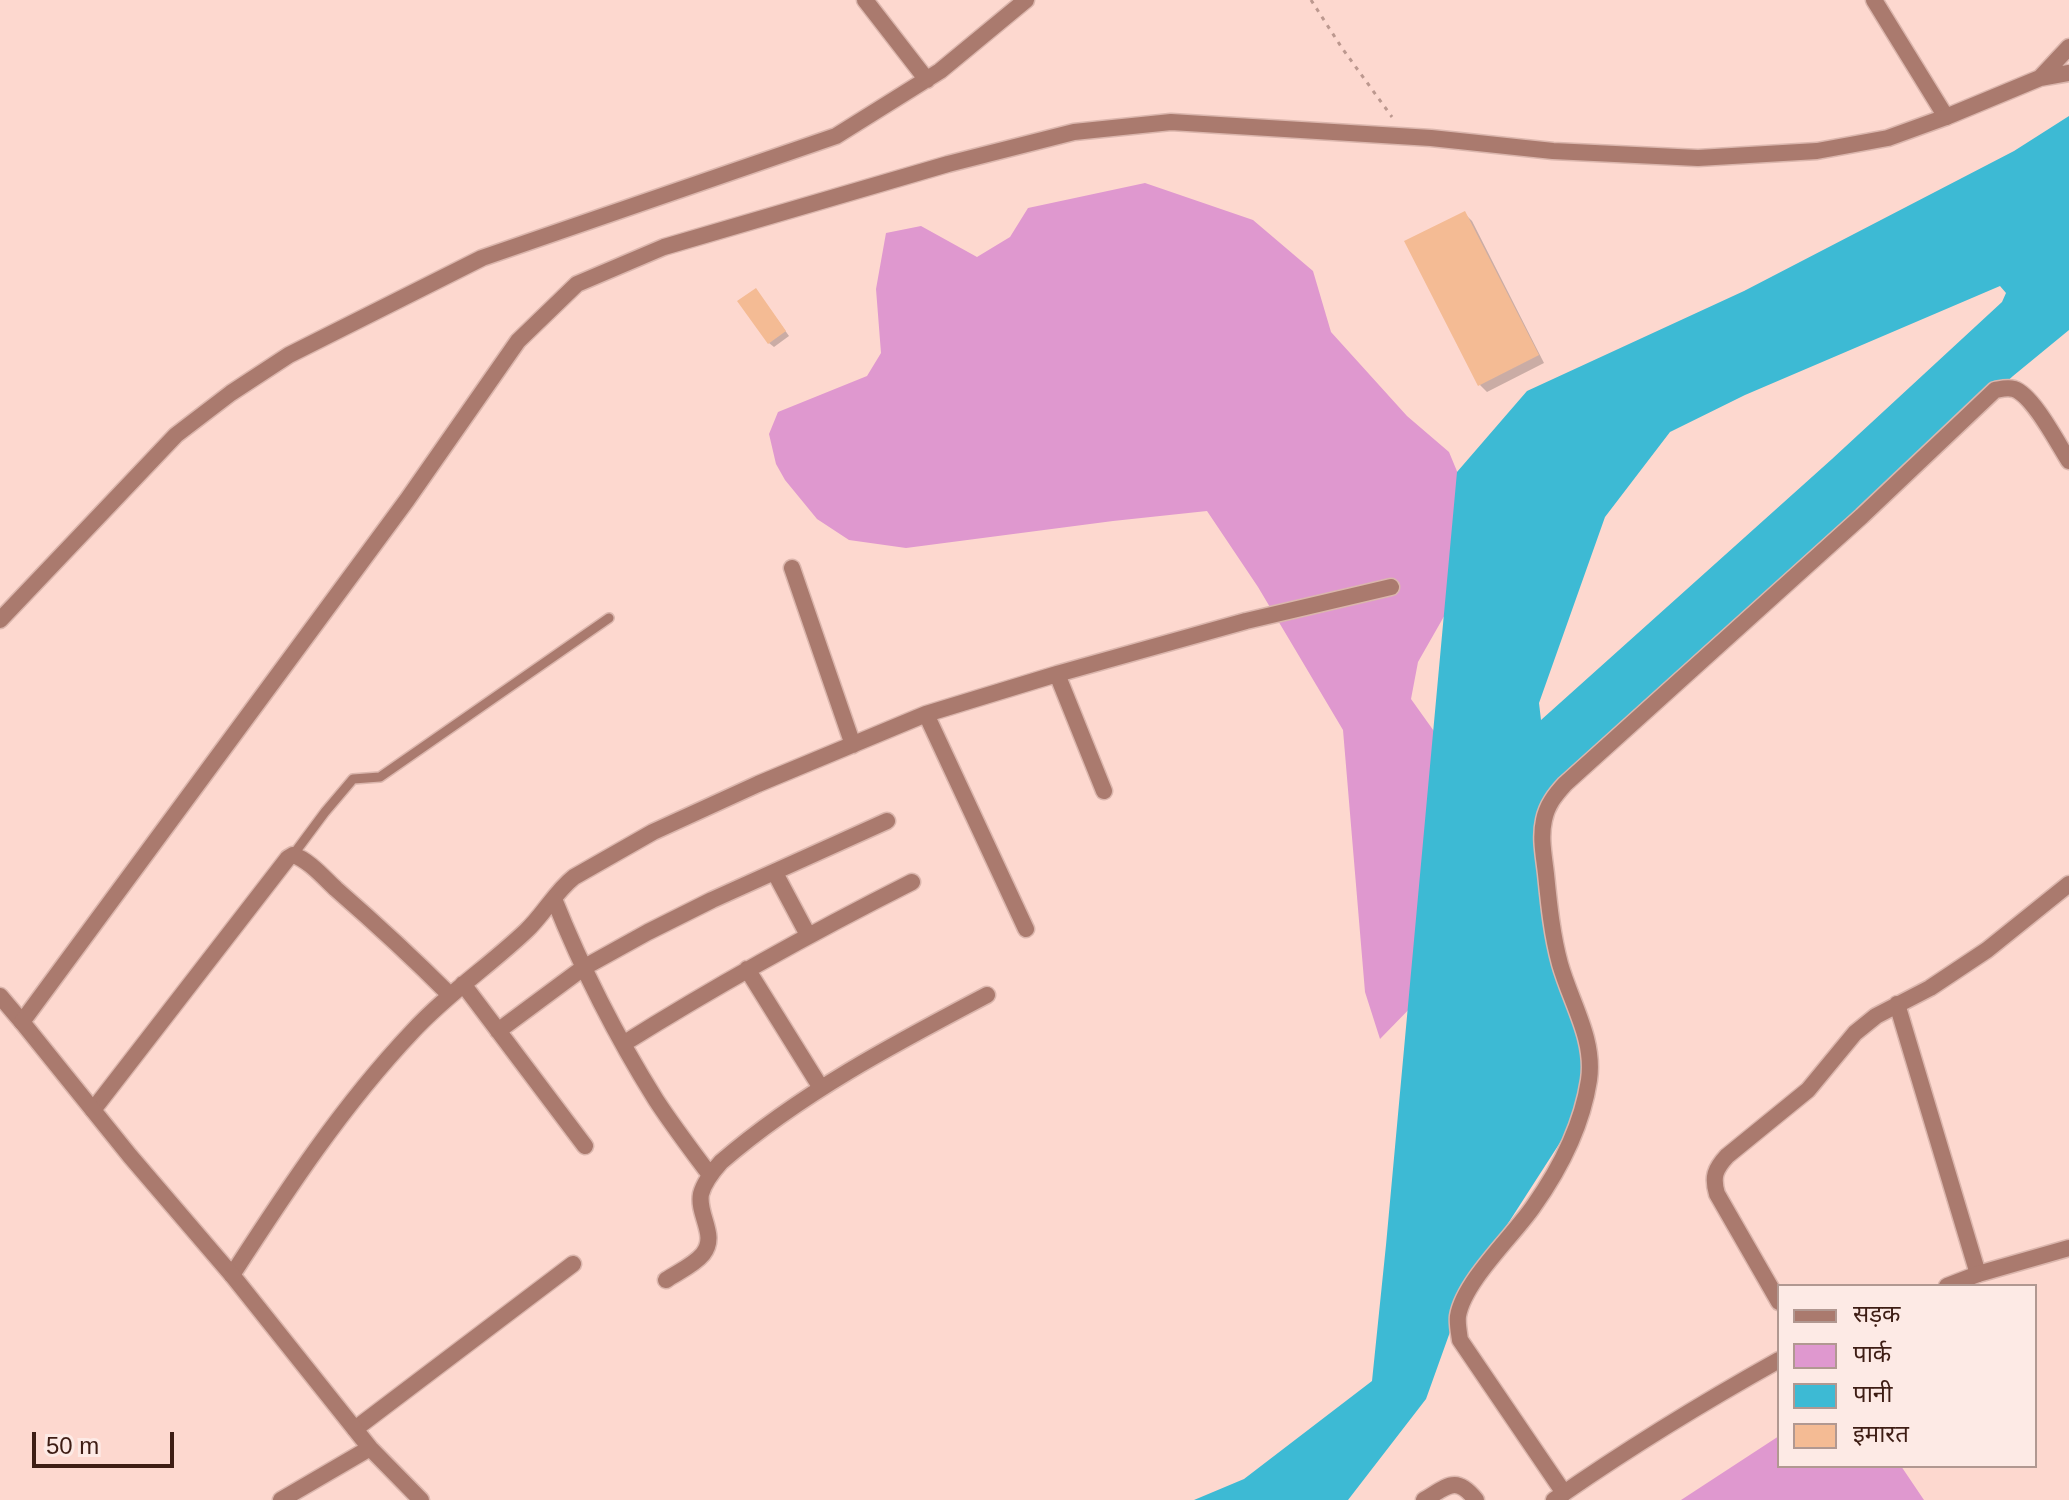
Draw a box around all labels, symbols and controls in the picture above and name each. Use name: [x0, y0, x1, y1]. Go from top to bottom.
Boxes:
legend: [1777, 1284, 2037, 1468]
text: सड़क: [1853, 1300, 1901, 1327]
text: पार्क: [1853, 1340, 1891, 1367]
text: पानी: [1853, 1380, 1892, 1407]
scale bar: [36, 1416, 178, 1466]
text: इमारत: [1853, 1420, 1909, 1447]
text: 50 m: [46, 1432, 99, 1459]

